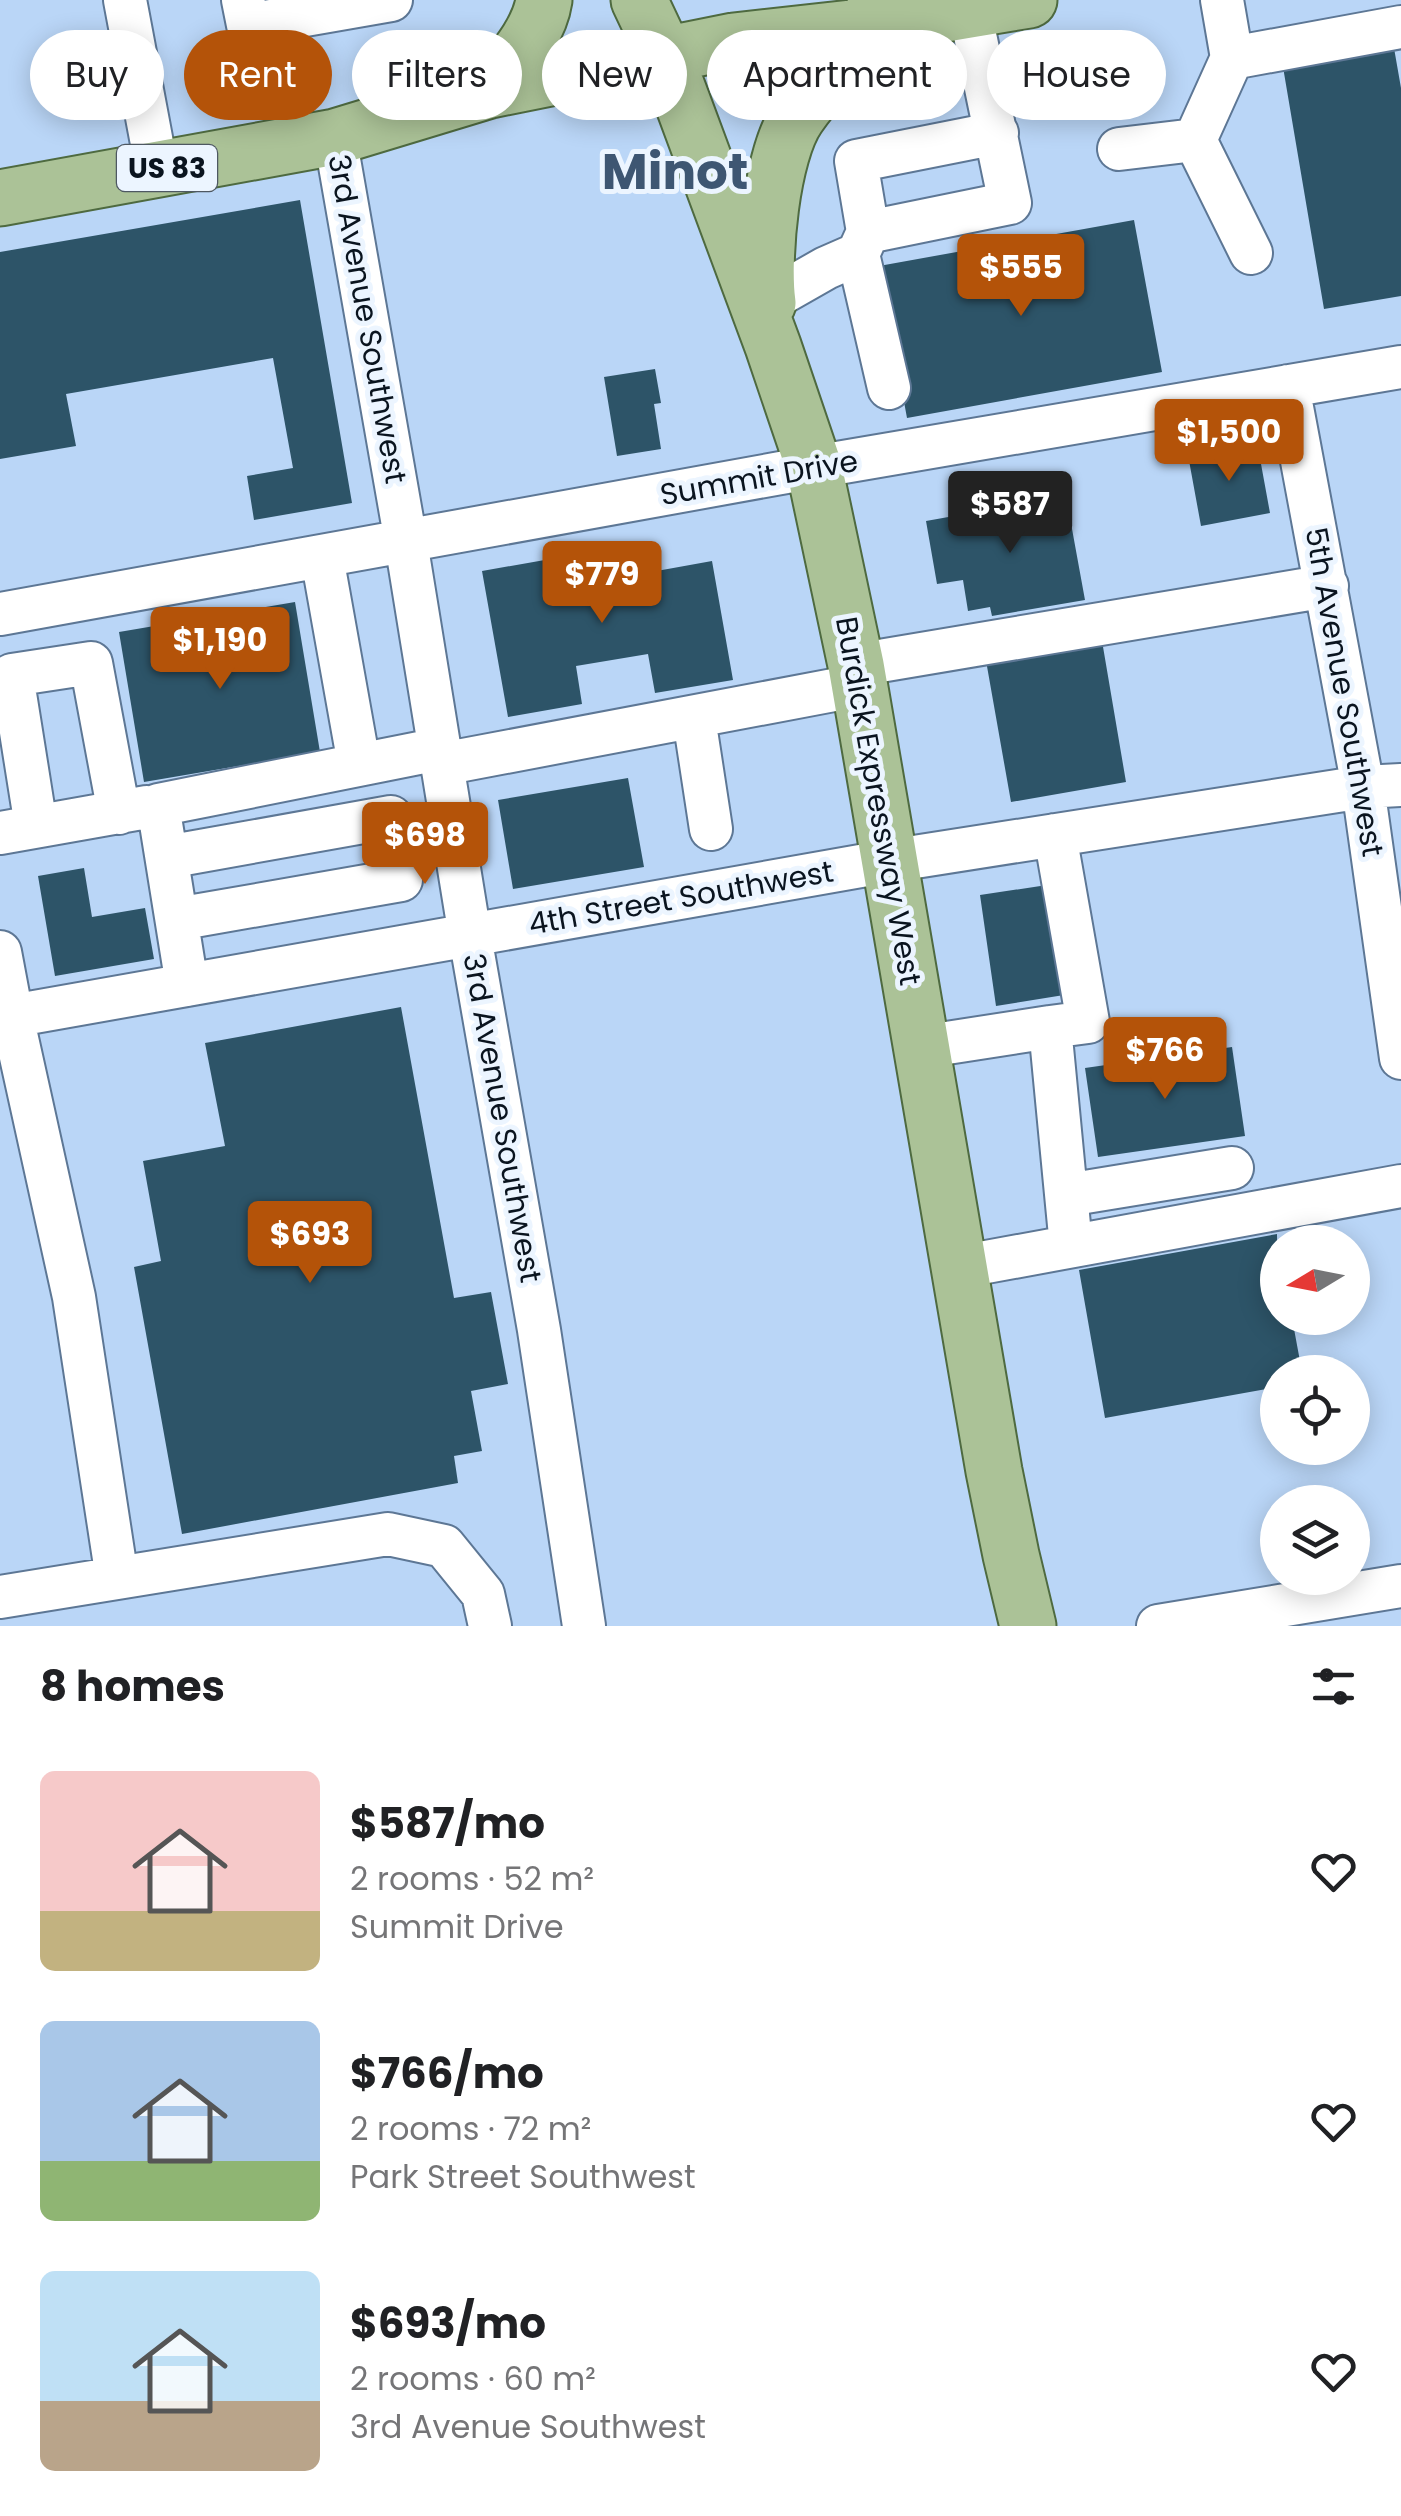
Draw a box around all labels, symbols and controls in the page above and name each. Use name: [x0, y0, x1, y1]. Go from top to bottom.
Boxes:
chip: Buy: [30, 30, 164, 120]
chip: Rent: [184, 30, 332, 120]
chip: Filters: [352, 30, 522, 120]
chip: New: [542, 30, 687, 120]
chip: Apartment: [707, 30, 967, 120]
chip: House: [987, 30, 1166, 120]
district label: Minot: [602, 136, 748, 207]
road number: US 83: [117, 145, 217, 191]
street label: 3rd Avenue Southwest: [317, 151, 418, 487]
pin: $555: [962, 234, 1080, 319]
text: $555: [979, 244, 1063, 289]
pin: $1,500: [1148, 399, 1310, 484]
text: $1,500: [1177, 409, 1281, 454]
street label: Summit Drive: [657, 439, 861, 516]
pin: $587: [951, 471, 1069, 556]
text: $587: [970, 481, 1050, 526]
street label: 5th Avenue Southwest: [1294, 524, 1395, 860]
pin: $779: [543, 541, 661, 626]
text: $779: [565, 551, 639, 596]
pin: $1,190: [139, 607, 301, 692]
street label: Burdick Expressway West: [825, 613, 932, 989]
text: $1,190: [173, 617, 267, 662]
pin: $698: [366, 802, 484, 887]
text: $698: [384, 812, 466, 857]
street label: 4th Street Southwest: [525, 850, 837, 945]
street label: 3rd Avenue Southwest: [452, 950, 553, 1286]
pin: $766: [1106, 1017, 1224, 1102]
text: $766: [1126, 1027, 1204, 1072]
pin: $693: [251, 1201, 369, 1286]
text: $693: [270, 1211, 350, 1256]
north arrow: [1260, 1225, 1370, 1335]
map controls: [1260, 1225, 1370, 1595]
button: locate: [1260, 1355, 1370, 1465]
button: layers: [1260, 1485, 1370, 1595]
text: 8 homes: [40, 1657, 225, 1716]
icon: filters: [1306, 1659, 1361, 1714]
text: $587/mo: [350, 1794, 545, 1853]
icon: home: [120, 1811, 240, 1931]
icon: heart: [1306, 1844, 1361, 1899]
text: 2 rooms · 52 m²: [350, 1856, 594, 1901]
text: Summit Drive: [350, 1904, 563, 1949]
text: $766/mo: [350, 2044, 544, 2103]
icon: home: [120, 2061, 240, 2181]
icon: heart: [1306, 2094, 1361, 2149]
text: 2 rooms · 72 m²: [350, 2106, 591, 2151]
text: Park Street Southwest: [350, 2154, 696, 2199]
text: $693/mo: [350, 2294, 546, 2353]
icon: home: [120, 2311, 240, 2431]
icon: heart: [1306, 2344, 1361, 2399]
text: 2 rooms · 60 m²: [350, 2356, 596, 2401]
text: 3rd Avenue Southwest: [350, 2404, 706, 2449]

